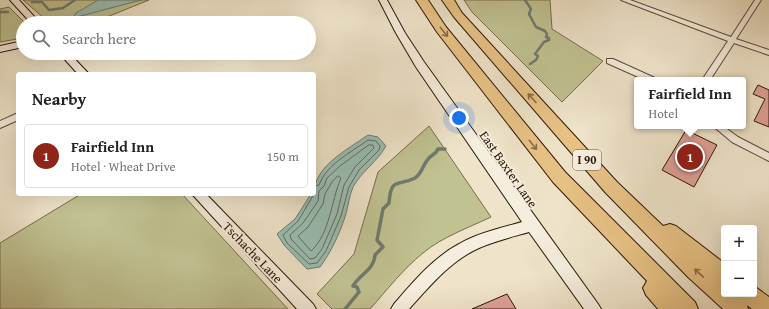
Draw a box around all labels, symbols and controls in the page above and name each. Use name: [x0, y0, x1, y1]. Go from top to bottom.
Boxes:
search box: [16, 16, 316, 60]
icon: search: [30, 27, 52, 49]
one-way arrow: [440, 27, 448, 38]
text: Search here: [62, 28, 136, 49]
popup: [634, 77, 746, 129]
text: Fairfield Inn: [649, 83, 732, 104]
text: Nearby: [32, 86, 86, 111]
one-way arrow: [528, 93, 537, 103]
text: Hotel: [649, 104, 678, 123]
your location: [449, 108, 469, 128]
street label: East Baxter Lane: [475, 127, 542, 212]
text: Fairfield Inn: [71, 136, 154, 157]
one-way arrow: [529, 140, 538, 151]
pin: 1: [677, 142, 703, 172]
text: 1: [43, 147, 49, 166]
text: 150 m: [267, 147, 299, 166]
road number: I 90: [573, 150, 601, 170]
text: Hotel · Wheat Drive: [71, 157, 176, 176]
street label: Tschache Lane: [218, 217, 287, 287]
map controls: [721, 225, 757, 297]
button: +: [721, 225, 757, 261]
button: −: [721, 261, 757, 297]
one-way arrow: [694, 269, 704, 278]

